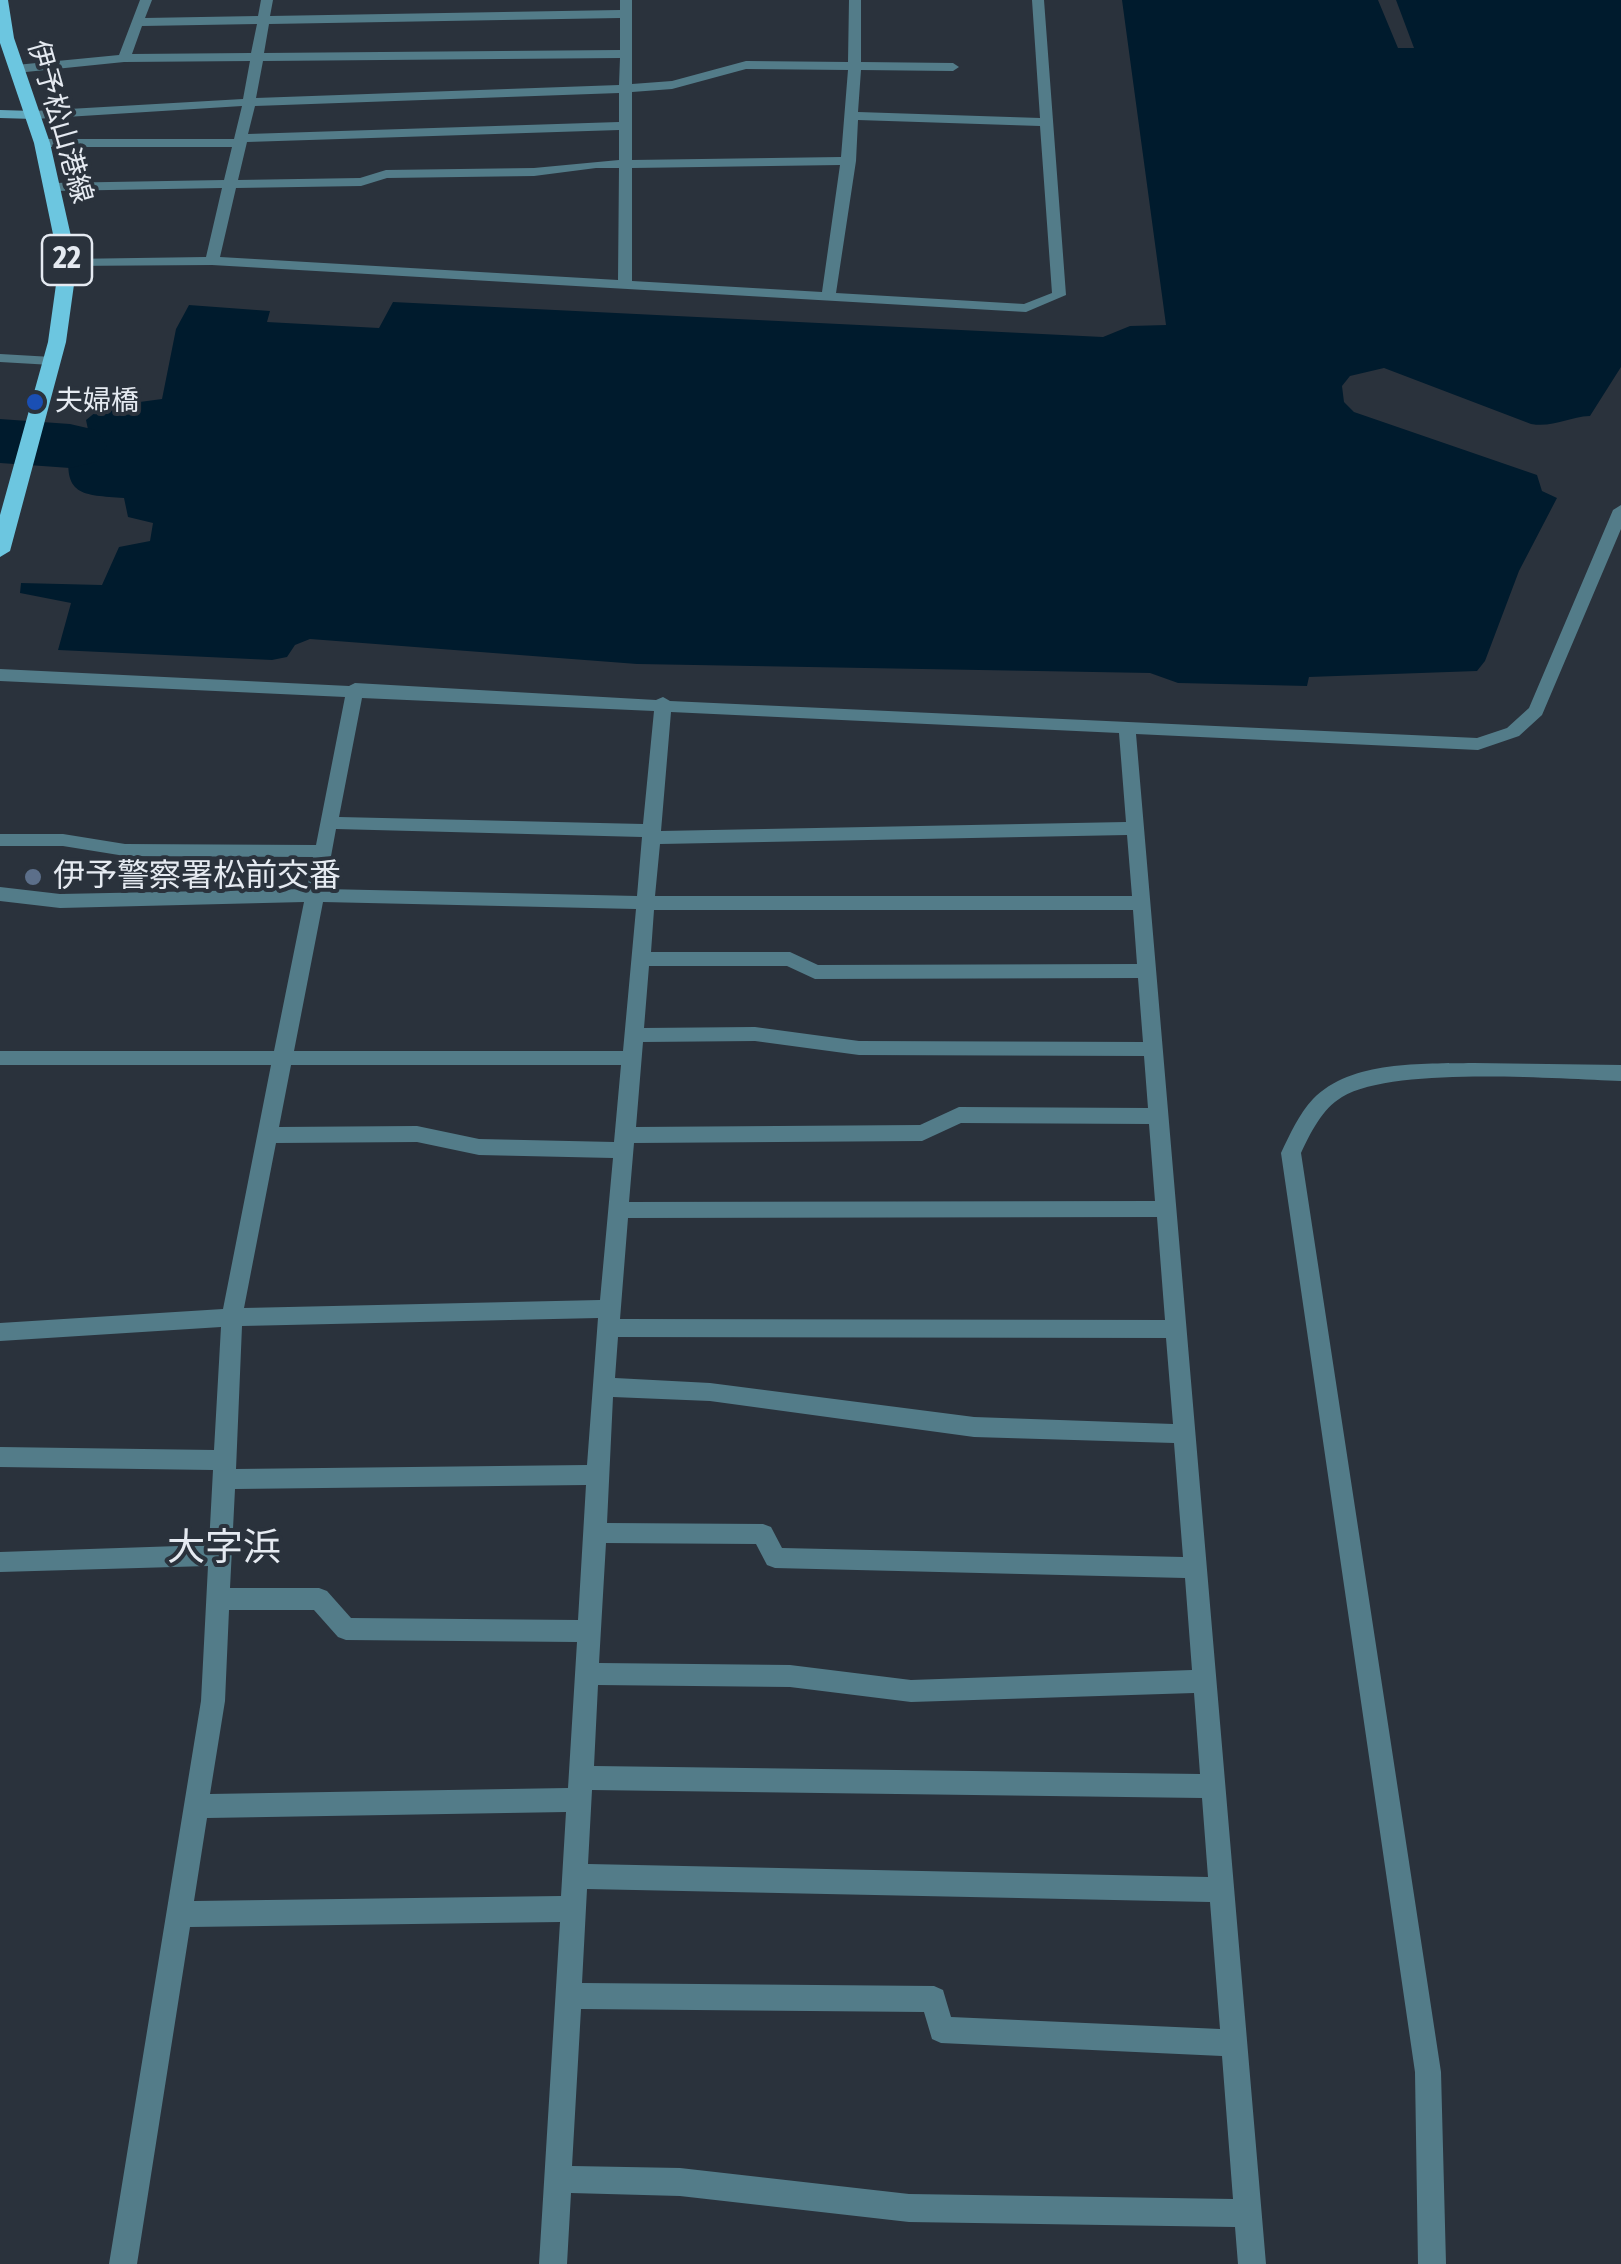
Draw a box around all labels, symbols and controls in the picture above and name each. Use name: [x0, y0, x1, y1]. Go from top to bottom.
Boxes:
street label: 伊予松山港線: [20, 37, 98, 207]
road number: 22: [42, 235, 92, 285]
place label: 夫婦橋: [55, 385, 139, 419]
marker: 夫婦橋: [24, 391, 46, 413]
place label: 伊予警察署松前交番: [53, 858, 341, 896]
marker: 伊予警察署松前交番: [22, 866, 44, 888]
district label: 大字浜: [167, 1526, 281, 1572]

